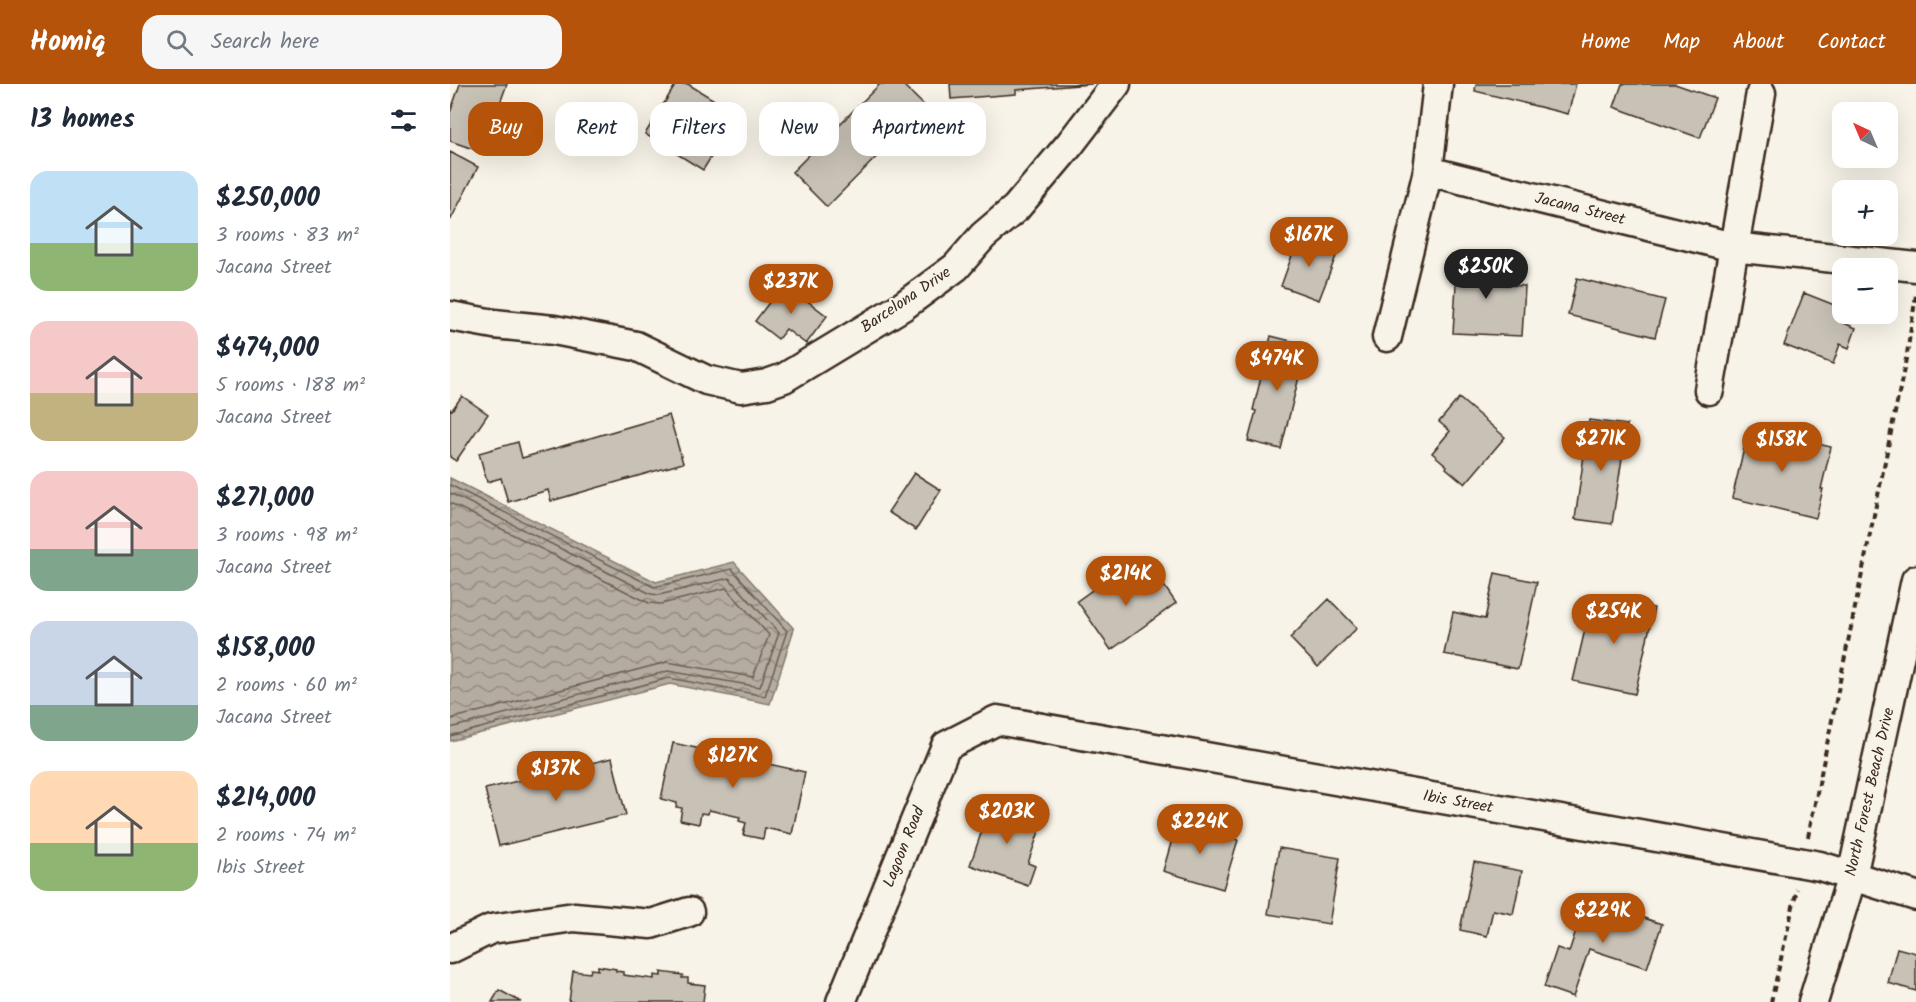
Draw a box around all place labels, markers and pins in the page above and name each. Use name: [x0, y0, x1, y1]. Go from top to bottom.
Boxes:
pin: $167K: [1267, 217, 1351, 268]
pin: $250K: [1444, 249, 1528, 300]
pin: $237K: [749, 264, 833, 315]
pin: $474K: [1235, 341, 1319, 392]
pin: $271K: [1559, 421, 1643, 472]
pin: $158K: [1740, 422, 1824, 473]
pin: $214K: [1084, 556, 1168, 607]
pin: $254K: [1572, 594, 1656, 645]
pin: $127K: [691, 738, 775, 789]
pin: $137K: [514, 751, 598, 802]
pin: $203K: [965, 794, 1049, 845]
pin: $224K: [1158, 804, 1242, 855]
pin: $229K: [1561, 893, 1645, 944]

